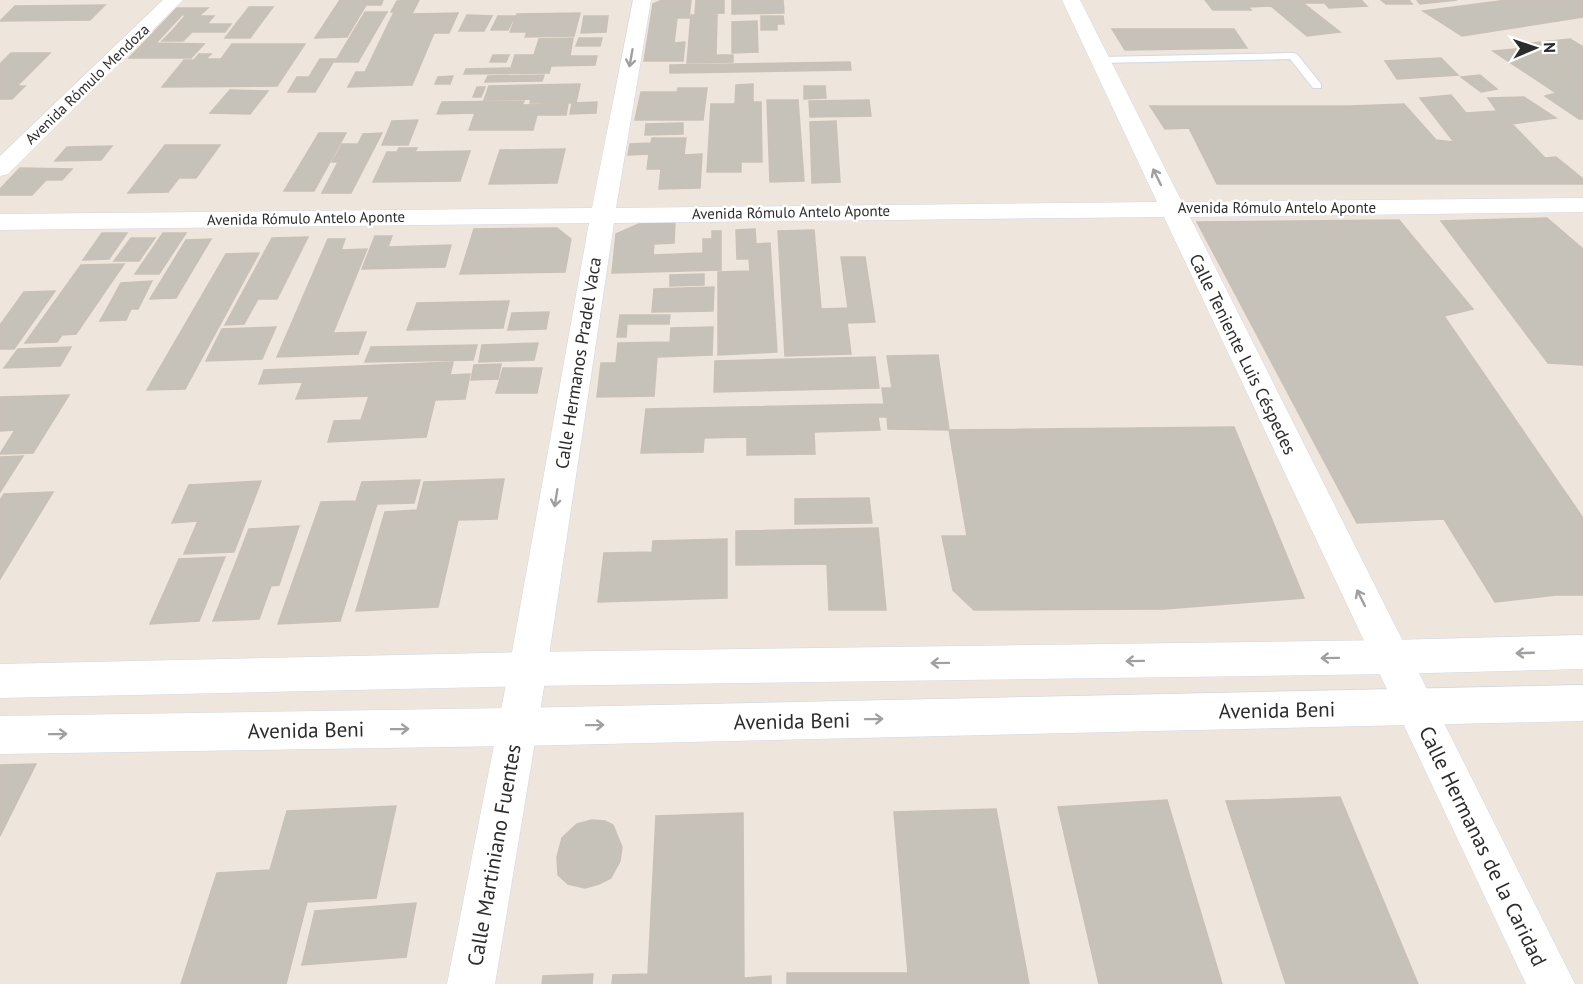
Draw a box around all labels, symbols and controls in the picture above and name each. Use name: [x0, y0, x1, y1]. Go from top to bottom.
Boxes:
north arrow: [1505, 18, 1565, 78]
street label: Avenida Rómulo Mendoza: [21, 20, 153, 148]
text: N: [1540, 42, 1560, 53]
one-way arrow: [625, 47, 636, 67]
one-way arrow: [1151, 168, 1163, 186]
street label: Avenida Rómulo Antelo Aponte: [1178, 198, 1376, 217]
street label: Avenida Rómulo Antelo Aponte: [692, 201, 890, 223]
street label: Avenida Rómulo Antelo Aponte: [207, 207, 405, 229]
street label: Calle Teniente Luis Céspedes: [1184, 250, 1302, 458]
street label: Calle Hermanos Pradel Vaca: [550, 255, 606, 471]
one-way arrow: [550, 488, 561, 508]
one-way arrow: [1355, 590, 1367, 608]
one-way arrow: [1515, 648, 1535, 659]
one-way arrow: [1320, 652, 1340, 664]
one-way arrow: [1125, 655, 1145, 666]
one-way arrow: [930, 657, 950, 669]
street label: Avenida Beni: [1218, 695, 1336, 725]
street label: Avenida Beni: [733, 706, 851, 736]
one-way arrow: [864, 713, 884, 725]
street label: Avenida Beni: [247, 715, 365, 745]
one-way arrow: [585, 719, 605, 731]
street label: Calle Hermanas de la Caridad: [1413, 721, 1553, 971]
one-way arrow: [390, 723, 410, 734]
one-way arrow: [48, 728, 68, 740]
street label: Calle Martiniano Fuentes: [461, 742, 527, 968]

